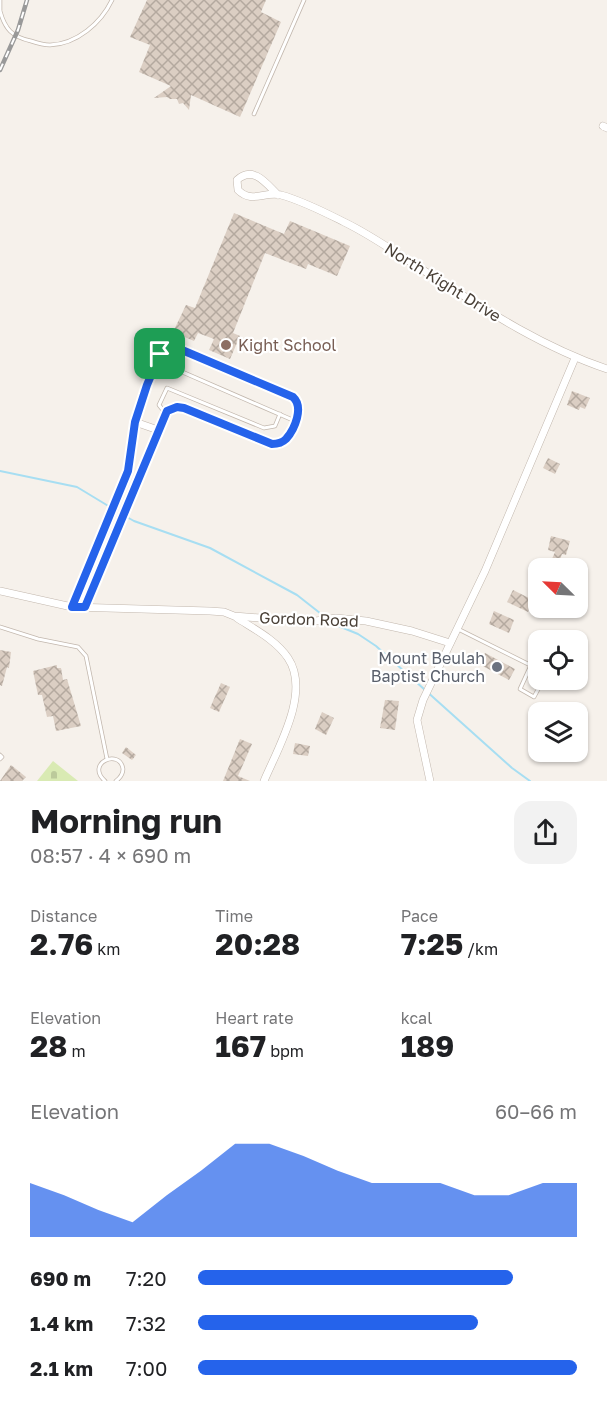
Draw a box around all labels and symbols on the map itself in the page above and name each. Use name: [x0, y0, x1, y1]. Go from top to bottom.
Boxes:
street label: North Kight Drive: [381, 238, 505, 326]
pin: [134, 328, 185, 379]
place label: Kight School: [238, 335, 336, 355]
marker: Kight School: [219, 338, 233, 352]
north arrow: [528, 558, 588, 618]
street label: Gordon Road: [259, 607, 359, 631]
place label: Mount Beulah Baptist Church: [371, 648, 485, 686]
marker: Mount Beulah Baptist Church: [490, 660, 504, 674]

